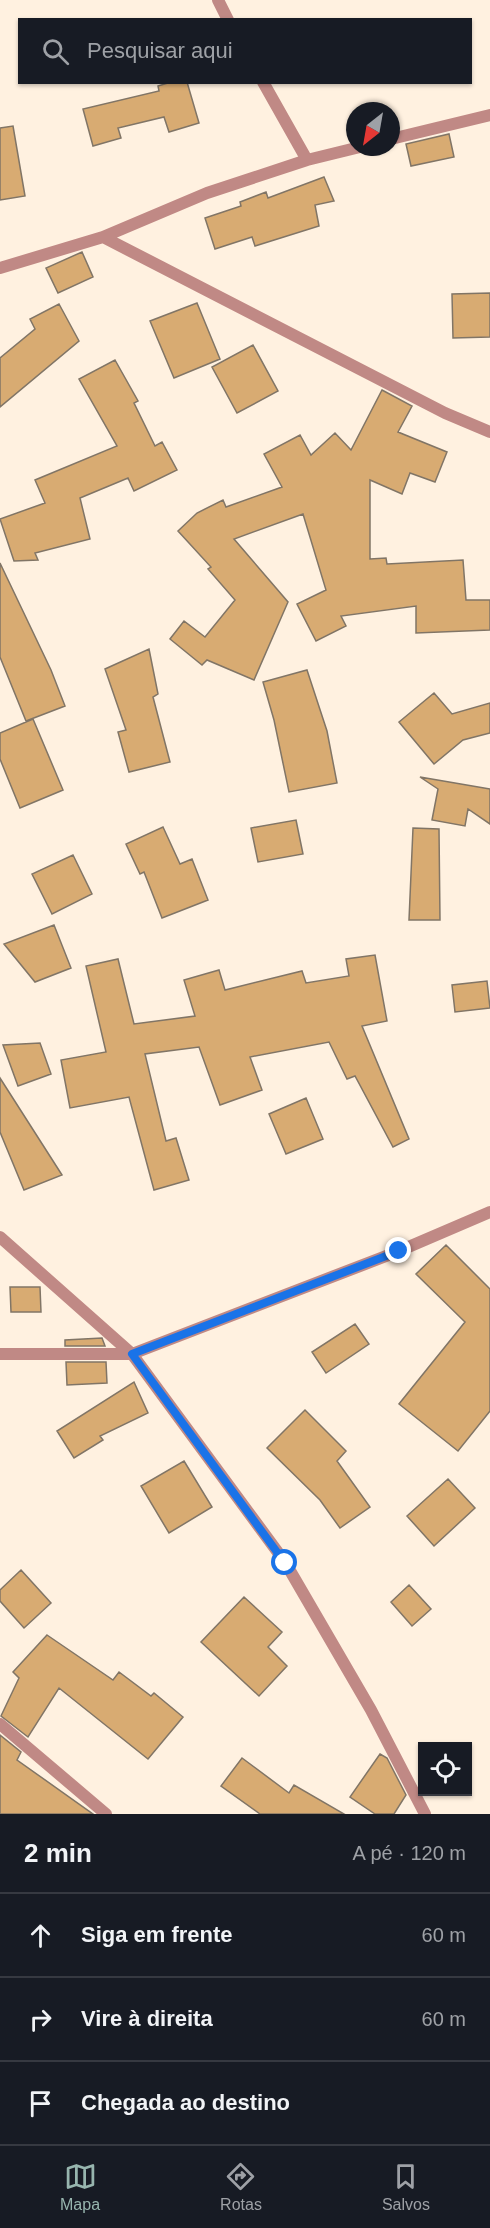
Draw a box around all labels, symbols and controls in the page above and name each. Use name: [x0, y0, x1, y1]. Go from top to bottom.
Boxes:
search box: [18, 18, 472, 84]
icon: search: [39, 35, 72, 68]
text: Pesquisar aqui: [87, 38, 233, 63]
north arrow: [346, 102, 400, 156]
route end: [385, 1237, 411, 1263]
route start: [271, 1549, 297, 1575]
map controls: [418, 1742, 472, 1796]
button: locate: [418, 1742, 472, 1796]
text: 2 min: [24, 1838, 92, 1868]
text: A pé · 120 m: [353, 1842, 466, 1864]
icon: ahead: [24, 1919, 57, 1952]
text: Siga em frente: [81, 1922, 233, 1947]
text: 60 m: [422, 1924, 466, 1946]
icon: right: [24, 2003, 57, 2036]
text: Vire à direita: [81, 2006, 213, 2031]
text: 60 m: [422, 2008, 466, 2030]
icon: arrive: [24, 2087, 57, 2120]
text: Chegada ao destino: [81, 2090, 290, 2115]
tab: Mapa: [60, 2160, 100, 2214]
tab: Rotas: [220, 2160, 262, 2214]
tab: Salvos: [382, 2160, 430, 2214]

